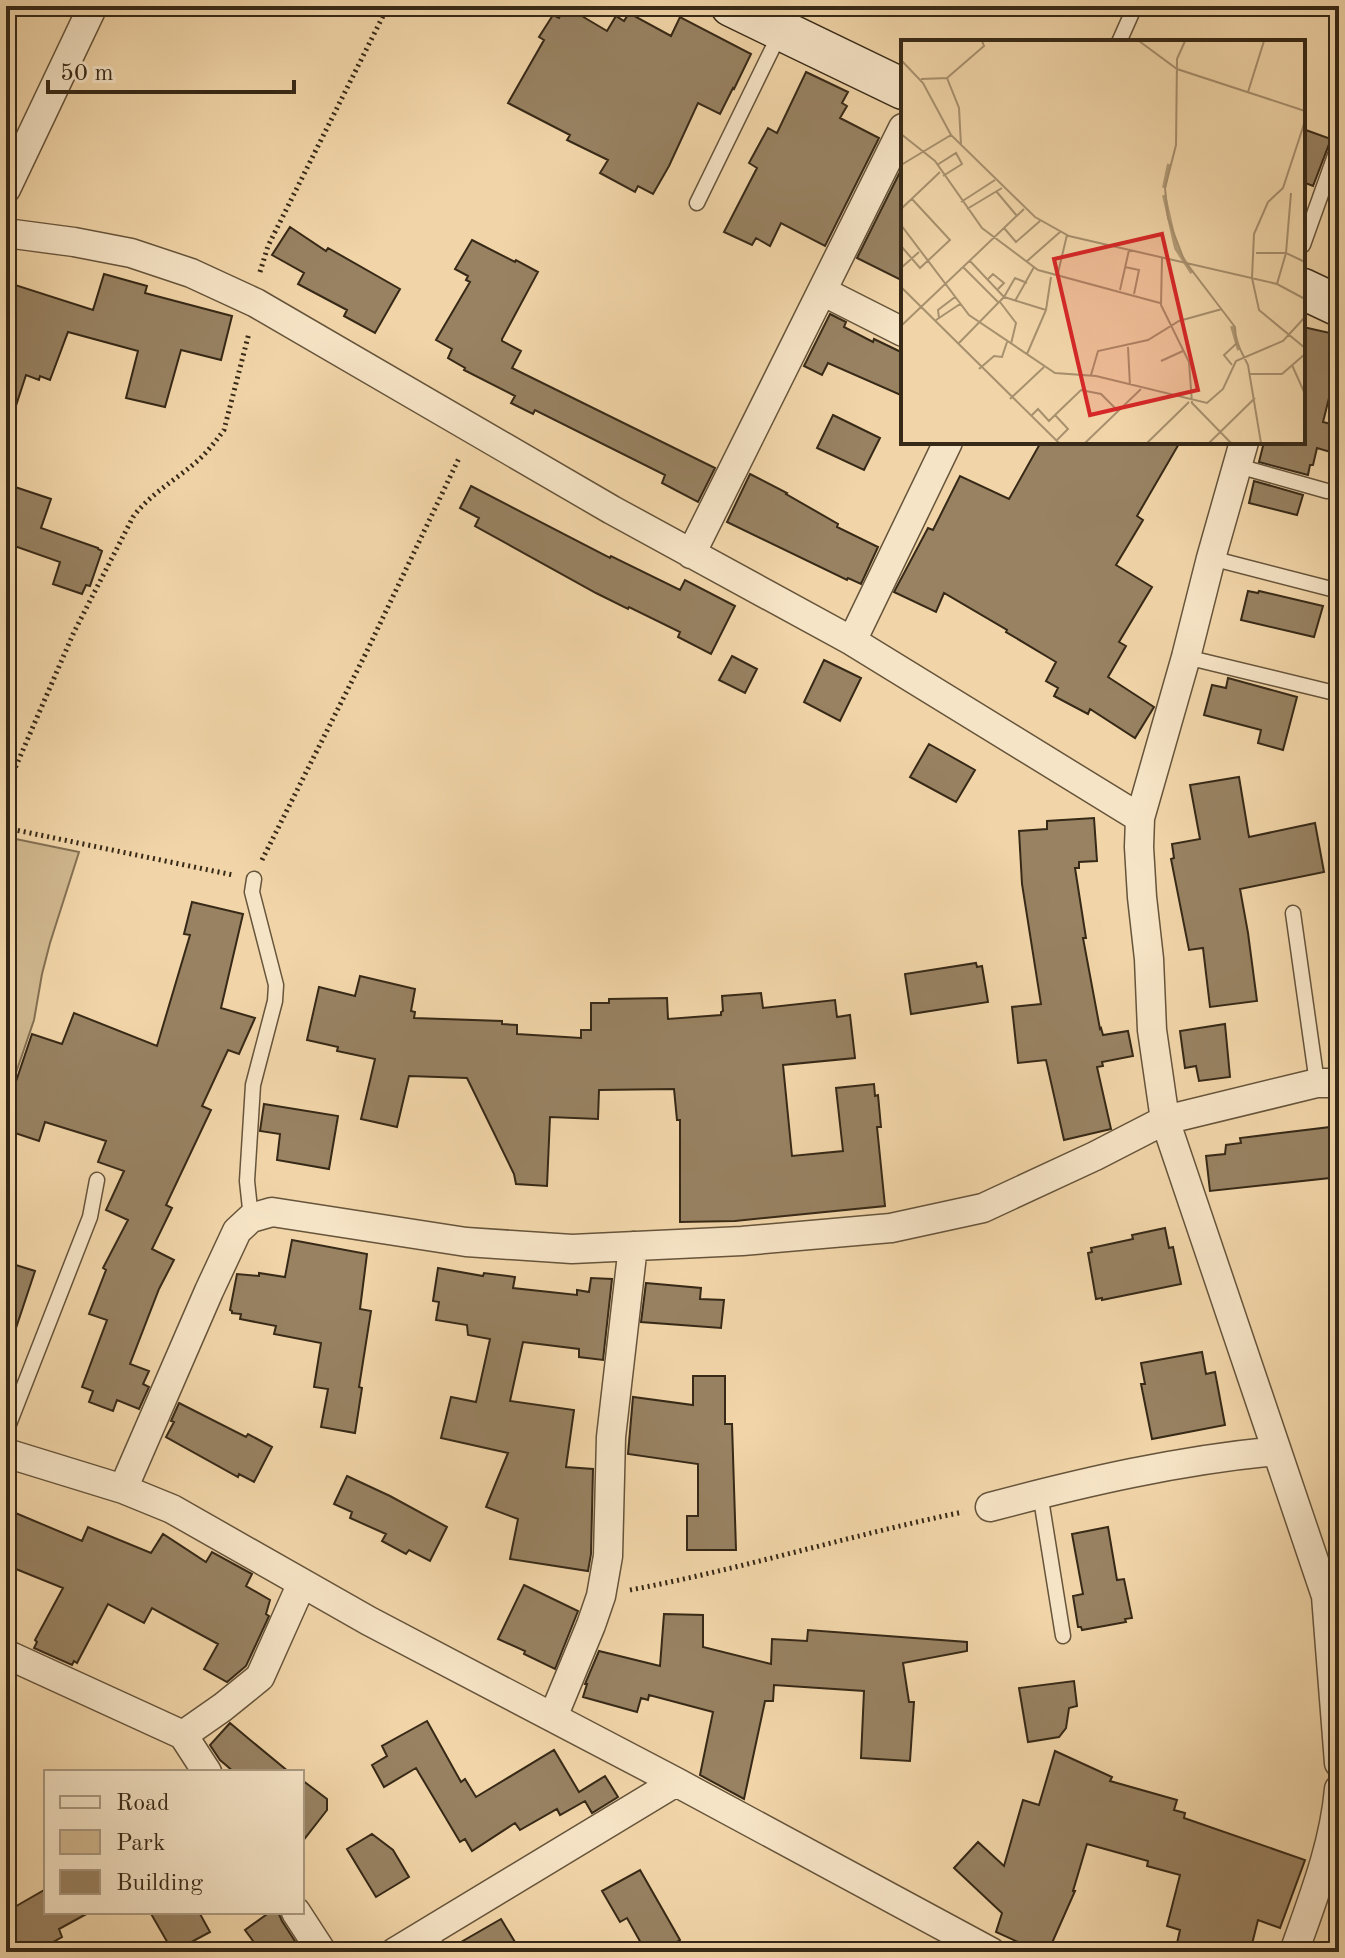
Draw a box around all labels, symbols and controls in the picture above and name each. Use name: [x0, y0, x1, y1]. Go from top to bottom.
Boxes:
inset map: [901, 40, 1305, 444]
scale bar: [48, 44, 294, 94]
text: 50 m: [60, 62, 114, 86]
legend: [44, 1770, 304, 1914]
text: Road: [116, 1792, 169, 1816]
text: Park: [116, 1832, 165, 1856]
text: Building: [116, 1872, 203, 1896]

